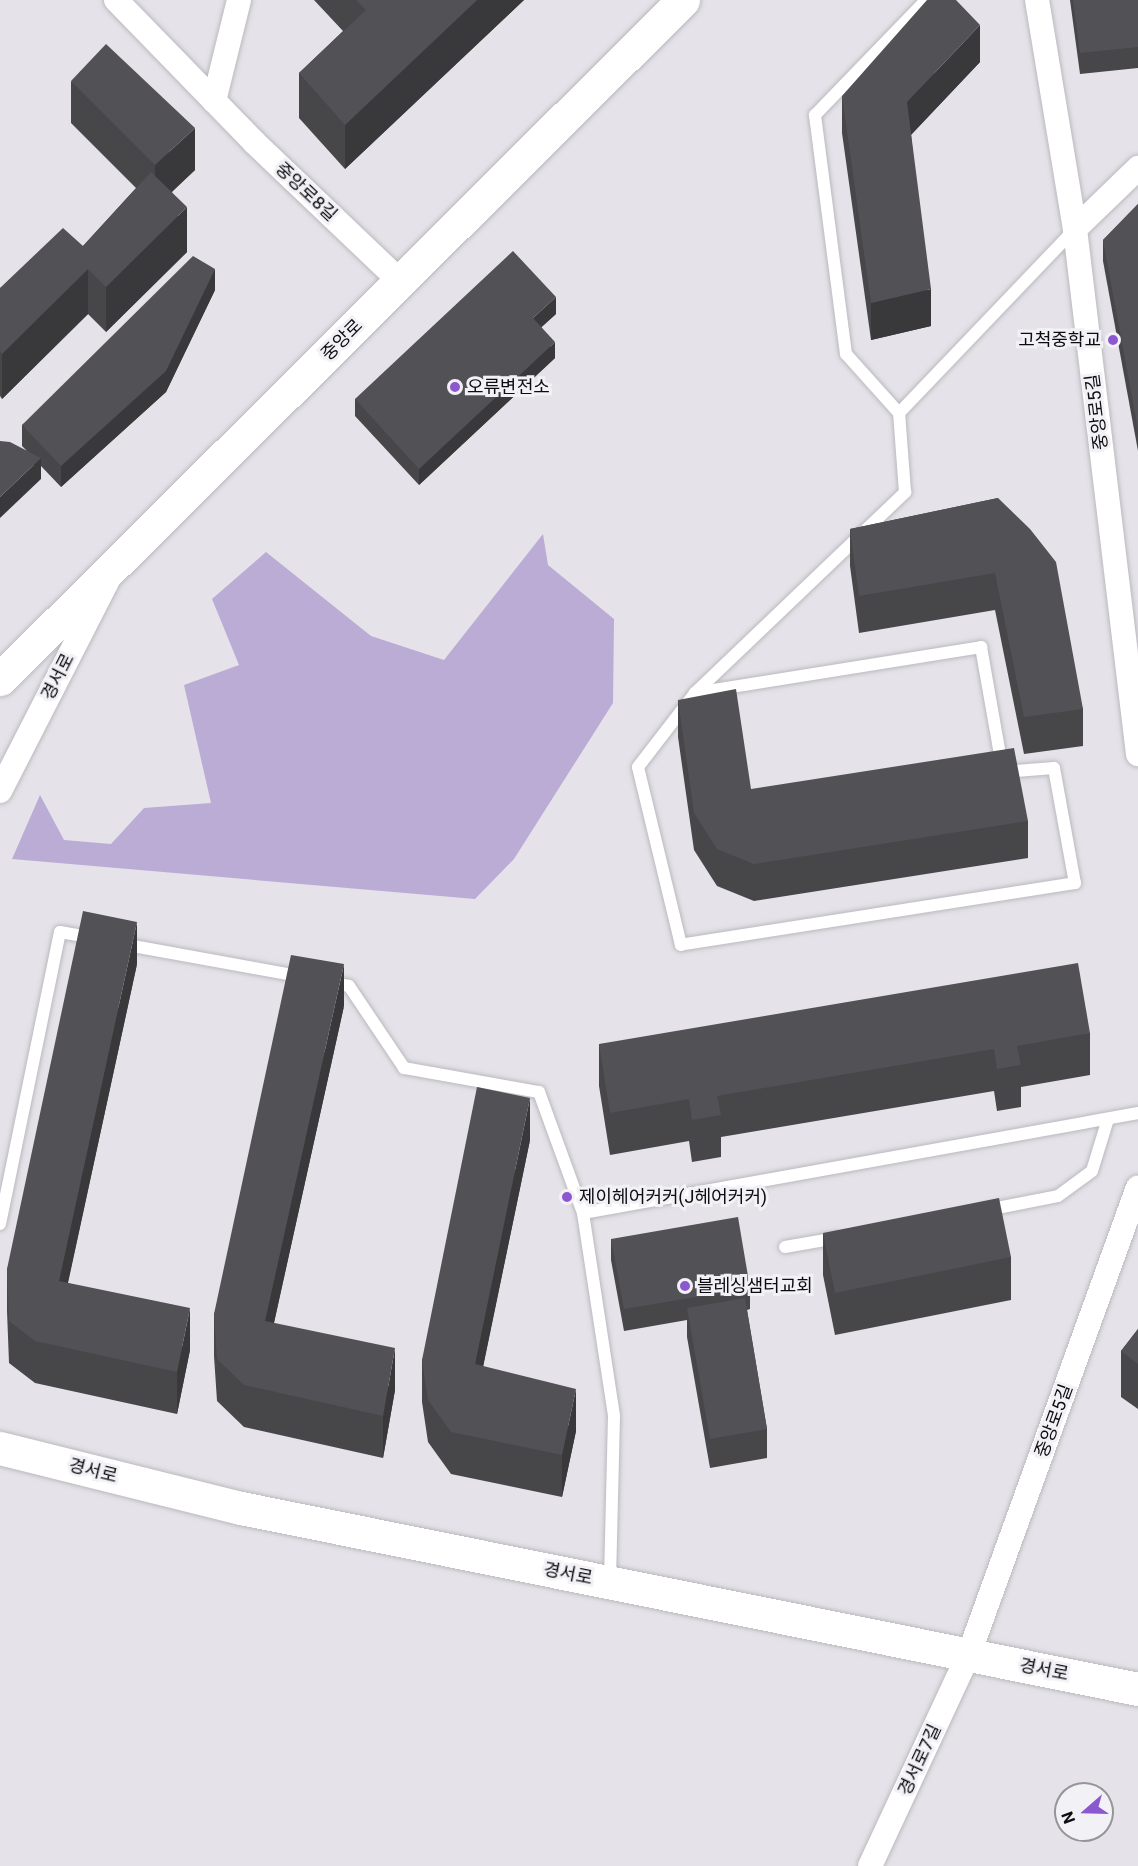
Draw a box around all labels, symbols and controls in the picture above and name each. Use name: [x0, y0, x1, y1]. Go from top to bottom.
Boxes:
street label: 중앙로8길: [271, 158, 341, 226]
street label: 중앙로: [317, 315, 367, 365]
place label: 고척중학교: [1018, 329, 1101, 351]
marker: 고척중학교: [1106, 333, 1120, 347]
street label: 중앙로5길: [1082, 373, 1112, 451]
place label: 오류변전소: [467, 376, 550, 398]
marker: 오류변전소: [448, 380, 462, 394]
street label: 경서로: [37, 650, 79, 704]
place label: 제이헤어커커(J헤어커커): [579, 1186, 767, 1208]
marker: 제이헤어커커(J헤어커커): [560, 1190, 574, 1204]
place label: 블레싱샘터교회: [697, 1275, 813, 1297]
marker: 블레싱샘터교회: [678, 1279, 692, 1293]
street label: 중앙로5길: [1031, 1381, 1077, 1461]
street label: 경서로: [66, 1455, 120, 1487]
street label: 경서로: [542, 1559, 594, 1589]
street label: 경서로: [1018, 1655, 1070, 1685]
street label: 경서로7길: [894, 1721, 946, 1799]
north arrow: [1054, 1782, 1114, 1842]
text: N: [1058, 1809, 1079, 1826]

